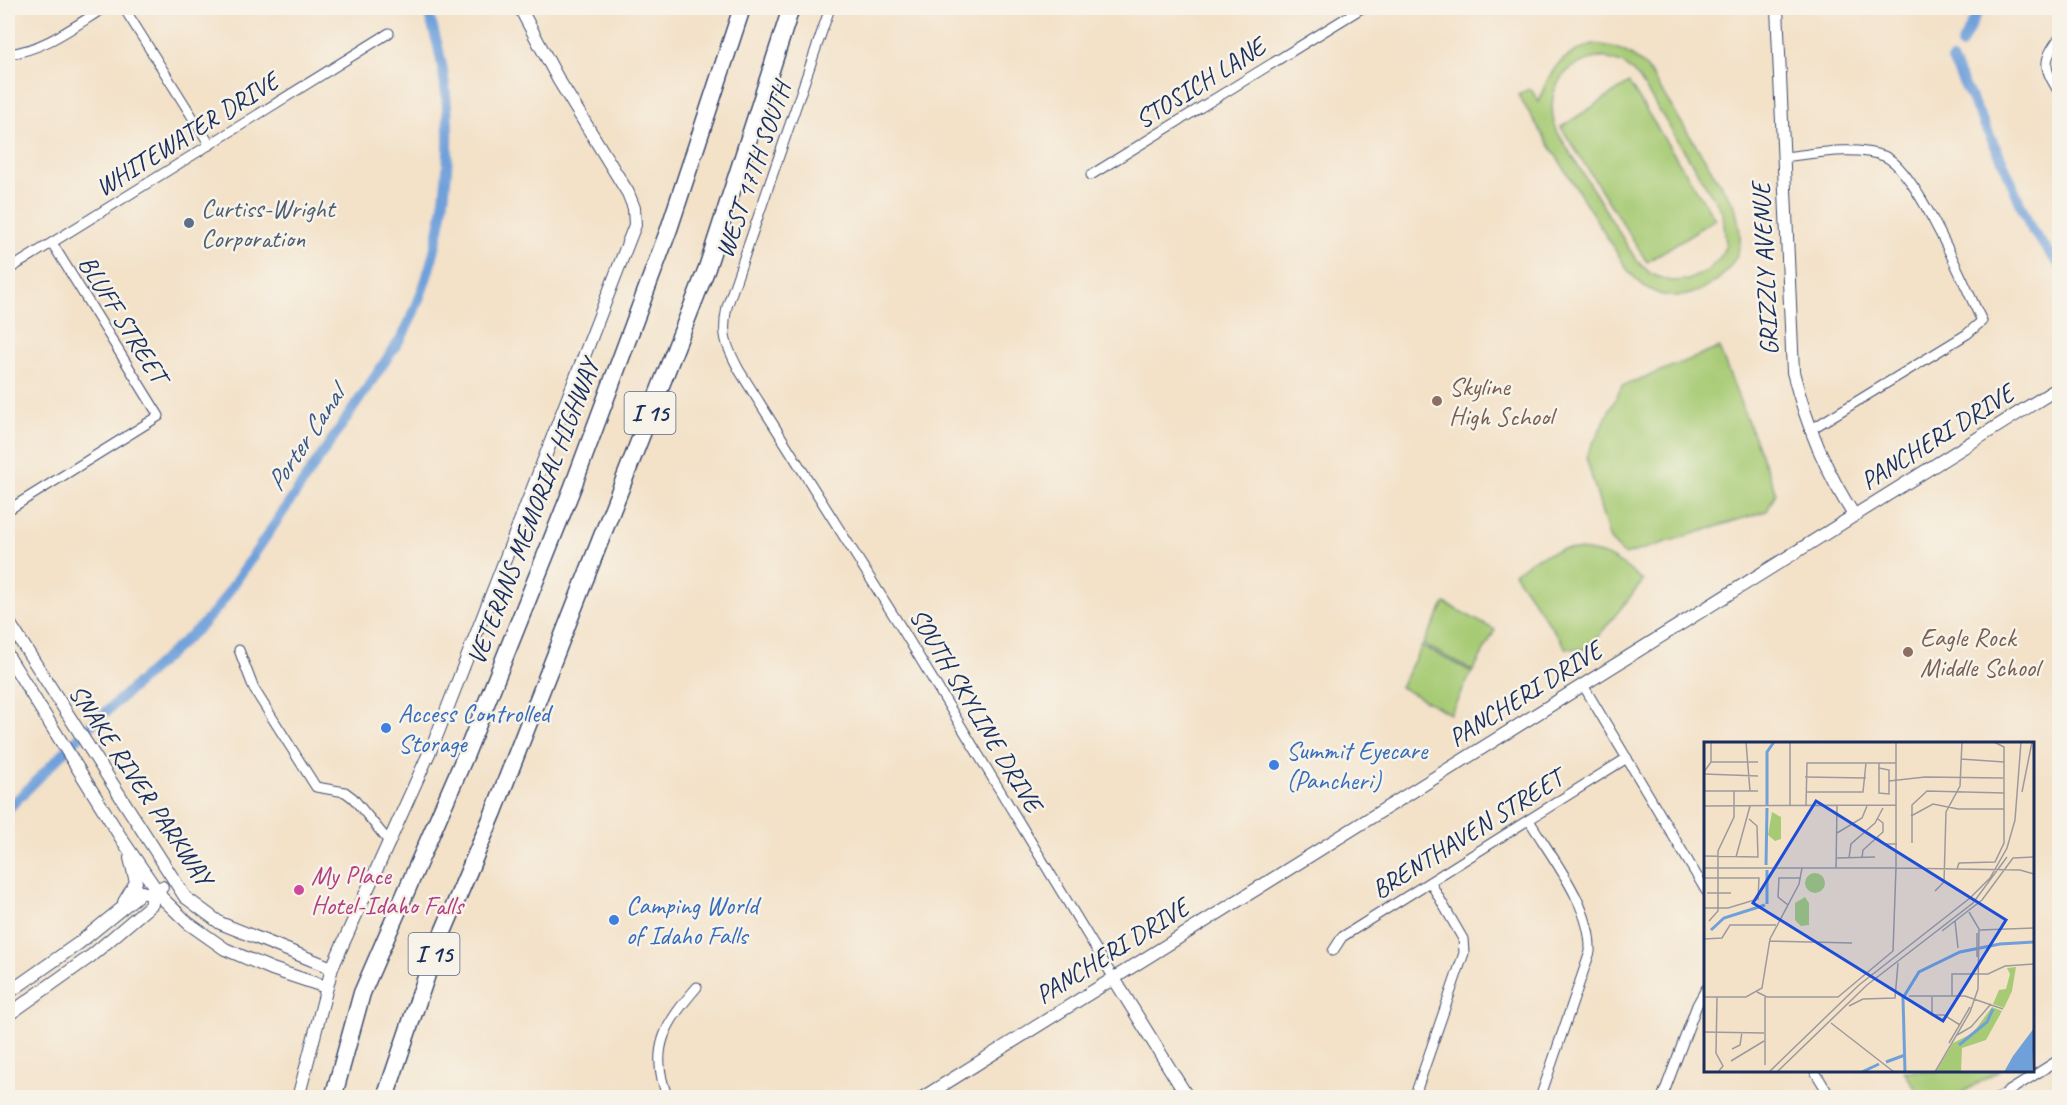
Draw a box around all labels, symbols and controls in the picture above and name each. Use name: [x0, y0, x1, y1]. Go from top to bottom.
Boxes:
street label: STOSICH LANE: [1129, 28, 1274, 136]
street label: WHITEWATER DRIVE: [89, 62, 288, 204]
street label: WEST 17TH SOUTH: [708, 74, 800, 262]
street label: GRIZZLY AVENUE: [1744, 178, 1786, 356]
place label: Curtiss-Wright Corporation: [201, 192, 337, 255]
marker: Curtiss-Wright Corporation: [182, 216, 196, 230]
street label: BLUFF STREET: [71, 249, 178, 394]
street label: VETERANS MEMORIAL HIGHWAY: [459, 351, 608, 669]
place label: Skyline High School: [1449, 370, 1558, 433]
water label: Porter Canal: [258, 374, 357, 497]
street label: PANCHERI DRIVE: [1854, 375, 2023, 497]
road number: I 15: [624, 392, 676, 434]
marker: Skyline High School: [1430, 394, 1444, 408]
street label: SOUTH SKYLINE DRIVE: [902, 602, 1052, 821]
place label: Eagle Rock Middle School: [1920, 621, 2044, 684]
street label: PANCHERI DRIVE: [1442, 632, 1611, 754]
marker: Eagle Rock Middle School: [1901, 645, 1915, 659]
street label: SNAKE RIVER PARKWAY: [61, 678, 223, 895]
place label: Access Controlled Storage: [398, 697, 553, 760]
marker: Access Controlled Storage: [379, 721, 393, 735]
place label: Summit Eyecare (Pancheri): [1286, 734, 1429, 797]
inset map: [1704, 742, 2034, 1072]
marker: Summit Eyecare (Pancheri): [1267, 758, 1281, 772]
street label: BRENTHAVEN STREET: [1365, 759, 1574, 906]
place label: My Place Hotel-Idaho Falls: [311, 859, 465, 922]
marker: My Place Hotel-Idaho Falls: [292, 883, 306, 897]
place label: Camping World of Idaho Falls: [626, 889, 762, 952]
street label: PANCHERI DRIVE: [1029, 889, 1198, 1011]
marker: Camping World of Idaho Falls: [607, 913, 621, 927]
road number: I 15: [408, 933, 460, 975]

